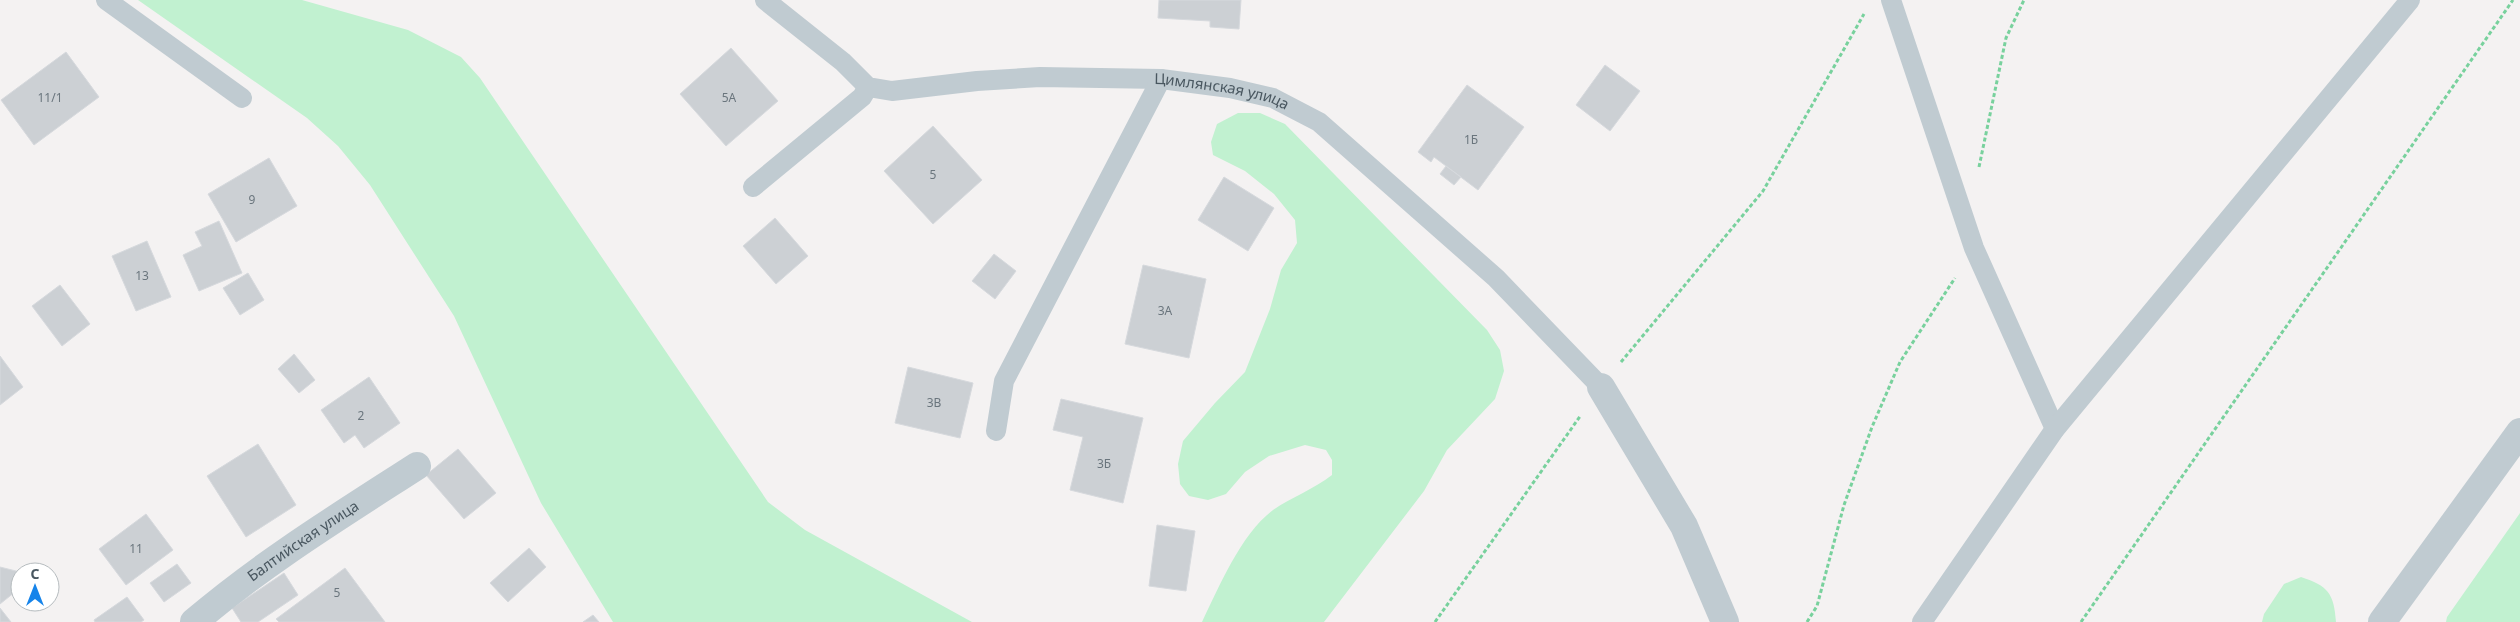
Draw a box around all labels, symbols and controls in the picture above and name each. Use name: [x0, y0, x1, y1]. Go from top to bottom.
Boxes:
street label: Цимлянская улица: [1154, 68, 1293, 114]
house number: 11/1: [37, 89, 63, 106]
house number: 5А: [722, 89, 737, 106]
house number: 1Б: [1464, 131, 1478, 148]
house number: 5: [930, 166, 937, 183]
house number: 9: [249, 191, 256, 208]
house number: 13: [135, 267, 149, 284]
house number: 3А: [1158, 302, 1173, 319]
house number: 3В: [927, 394, 942, 411]
house number: 2: [358, 407, 365, 424]
house number: 3Б: [1097, 455, 1111, 472]
street label: Балтийская улица: [243, 495, 362, 585]
house number: 11: [129, 540, 143, 557]
north arrow: [10, 562, 60, 612]
text: С: [30, 564, 40, 583]
house number: 5: [334, 584, 341, 601]

